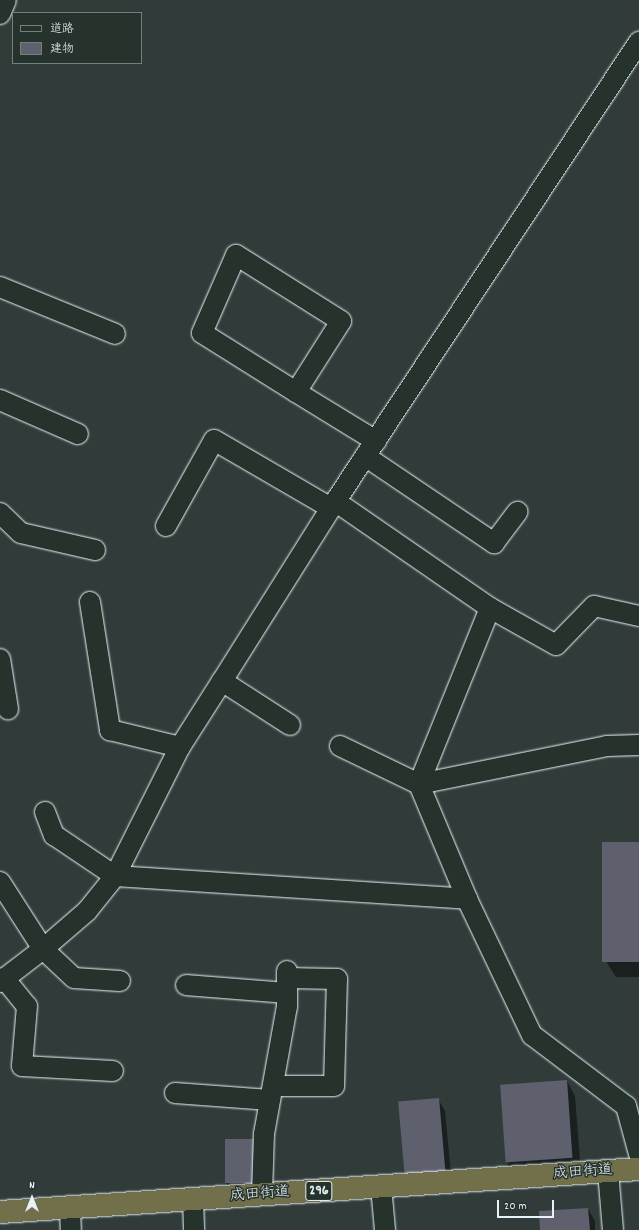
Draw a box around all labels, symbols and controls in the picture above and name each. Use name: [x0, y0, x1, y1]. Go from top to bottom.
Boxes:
legend: [12, 12, 142, 64]
text: 道路: [50, 21, 74, 38]
text: 建物: [50, 41, 74, 58]
street label: 成田街道: [552, 1162, 614, 1184]
north arrow: [12, 1178, 52, 1218]
text: N: [29, 1178, 35, 1194]
road number: 296: [305, 1179, 333, 1203]
street label: 成田街道: [229, 1184, 291, 1206]
scale bar: [499, 1192, 556, 1218]
text: 20 m: [504, 1198, 527, 1215]

